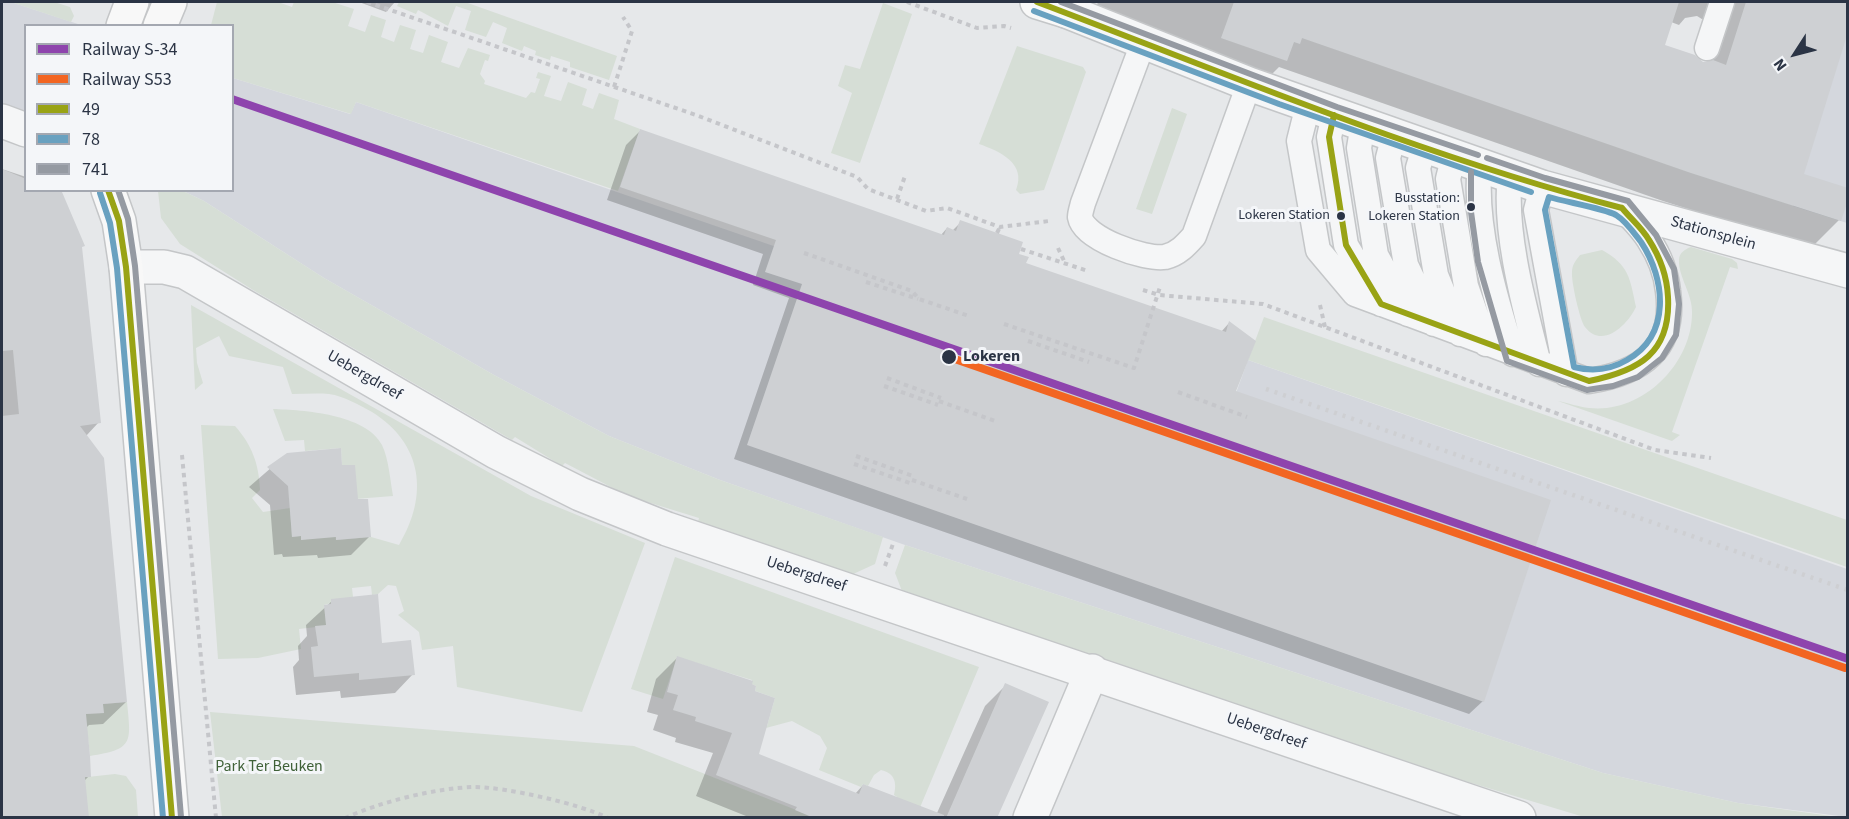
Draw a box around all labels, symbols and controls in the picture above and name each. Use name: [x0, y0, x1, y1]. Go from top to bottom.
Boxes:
legend: [24, 24, 234, 192]
north arrow: [1765, 24, 1825, 84]
text: Railway S-34: [82, 37, 177, 62]
text: N: [1768, 54, 1792, 75]
text: Railway S53: [82, 67, 172, 92]
text: 49: [82, 97, 100, 122]
text: 78: [82, 127, 100, 152]
text: 741: [82, 157, 109, 182]
place label: Busstation: Lokeren Station: [1368, 191, 1460, 224]
marker: Busstation: Lokeren Station: [1465, 201, 1477, 213]
place label: Lokeren Station: [1238, 208, 1330, 224]
marker: Lokeren Station: [1335, 210, 1347, 222]
street label: Stationsplein: [1668, 213, 1758, 255]
street label: Uebergdreef: [323, 347, 405, 405]
place label: Lokeren: [963, 347, 1020, 367]
marker: Lokeren: [940, 348, 958, 366]
street label: Uebergdreef: [764, 553, 848, 597]
street label: Uebergdreef: [1224, 709, 1308, 755]
park label: Park Ter Beuken: [215, 757, 323, 777]

